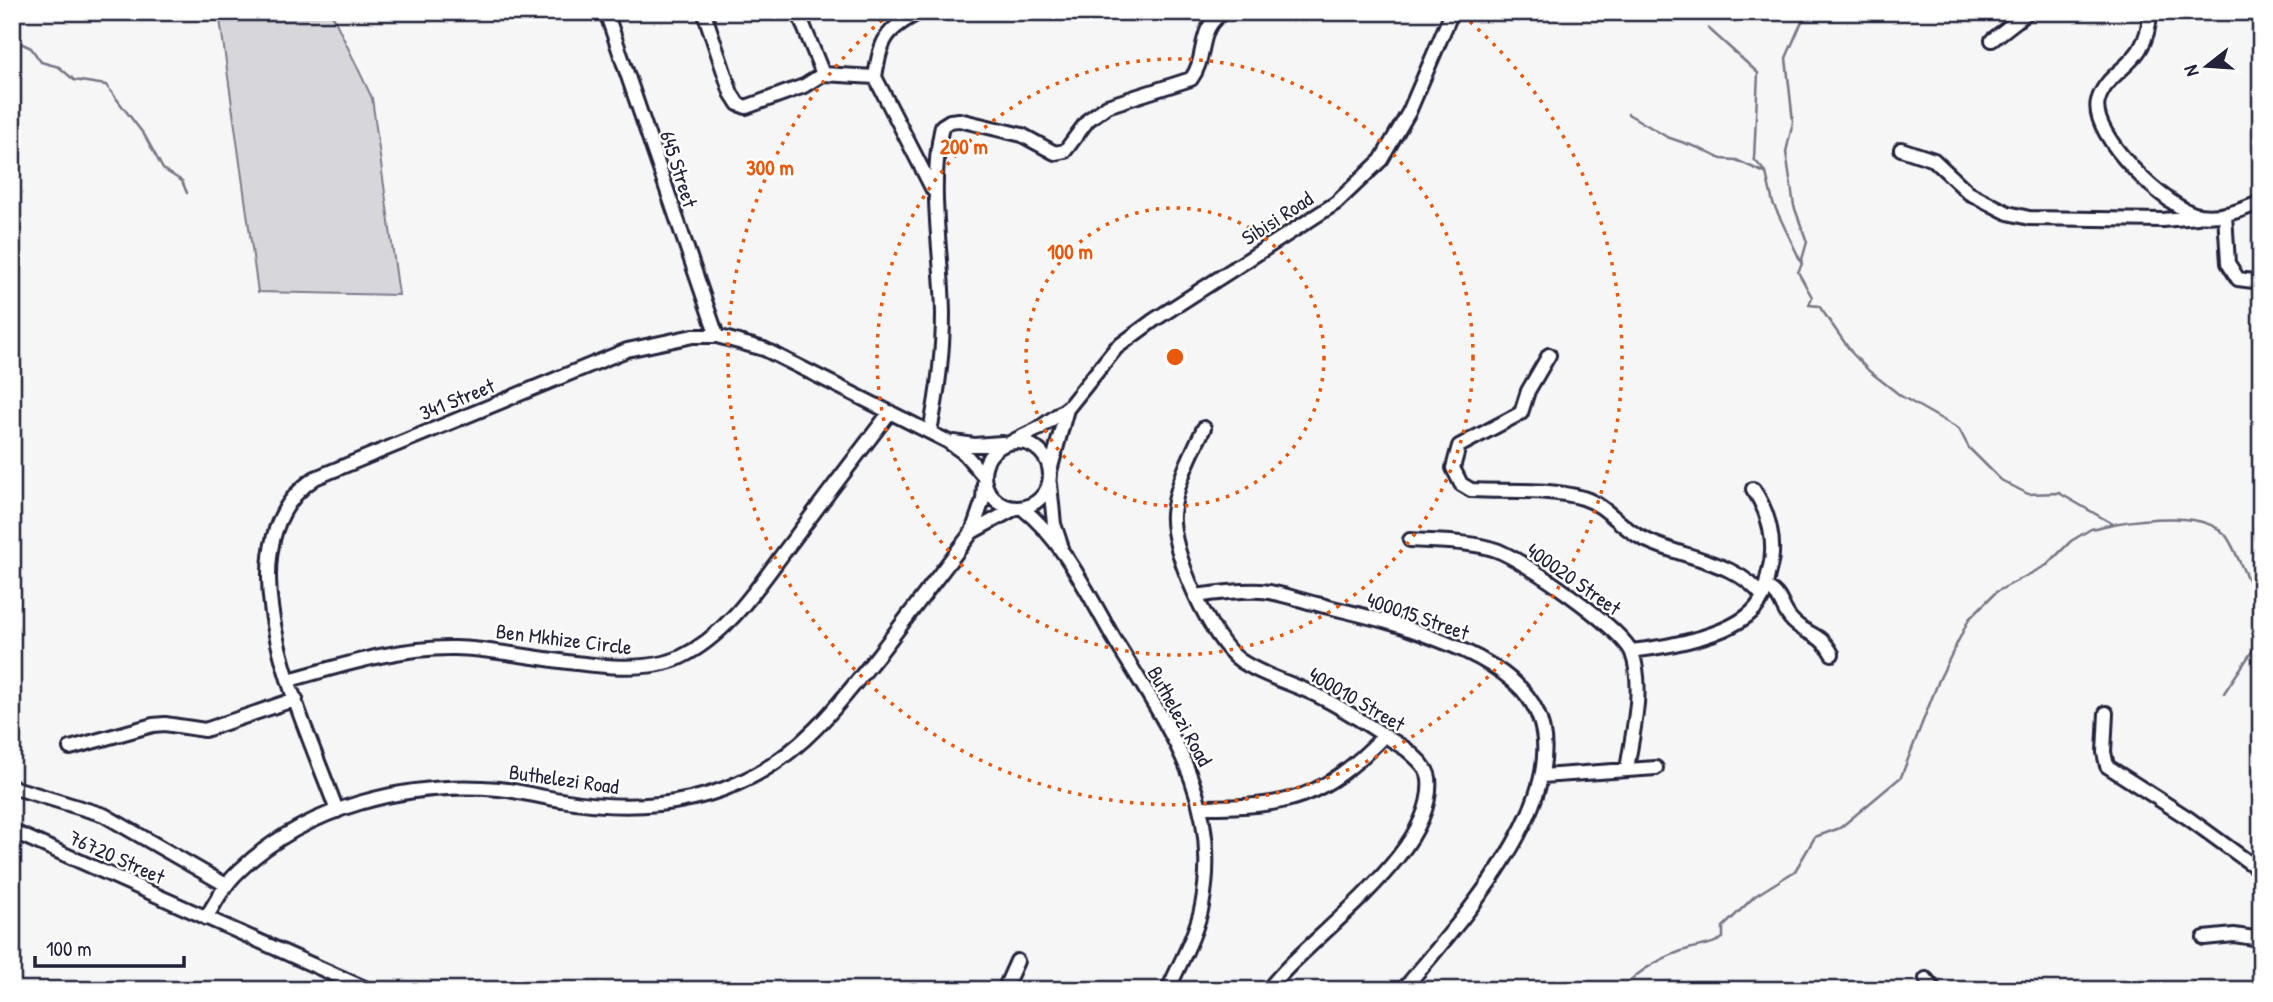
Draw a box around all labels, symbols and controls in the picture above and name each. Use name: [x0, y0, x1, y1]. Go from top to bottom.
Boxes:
north arrow: [2172, 32, 2242, 102]
text: N: [2177, 62, 2205, 80]
street label: 645 Street: [653, 127, 705, 212]
text: 200 m: [940, 132, 988, 161]
text: 300 m: [746, 153, 794, 182]
street label: Sibisi Road: [1236, 184, 1318, 252]
text: 100 m: [1047, 237, 1093, 266]
centre of rings: [1163, 345, 1187, 369]
street label: 341 Street: [415, 371, 500, 427]
street label: 400020 Street: [1521, 536, 1628, 623]
street label: 400015 Street: [1363, 585, 1474, 647]
street label: Ben Mkhize Circle: [494, 616, 634, 662]
street label: 400010 Street: [1303, 660, 1411, 739]
street label: Buthelezi Road: [1141, 661, 1219, 771]
street label: Buthelezi Road: [507, 757, 621, 801]
street label: 76720 Street: [64, 823, 170, 891]
scale bar: [35, 925, 184, 969]
text: 100 m: [46, 934, 92, 963]

